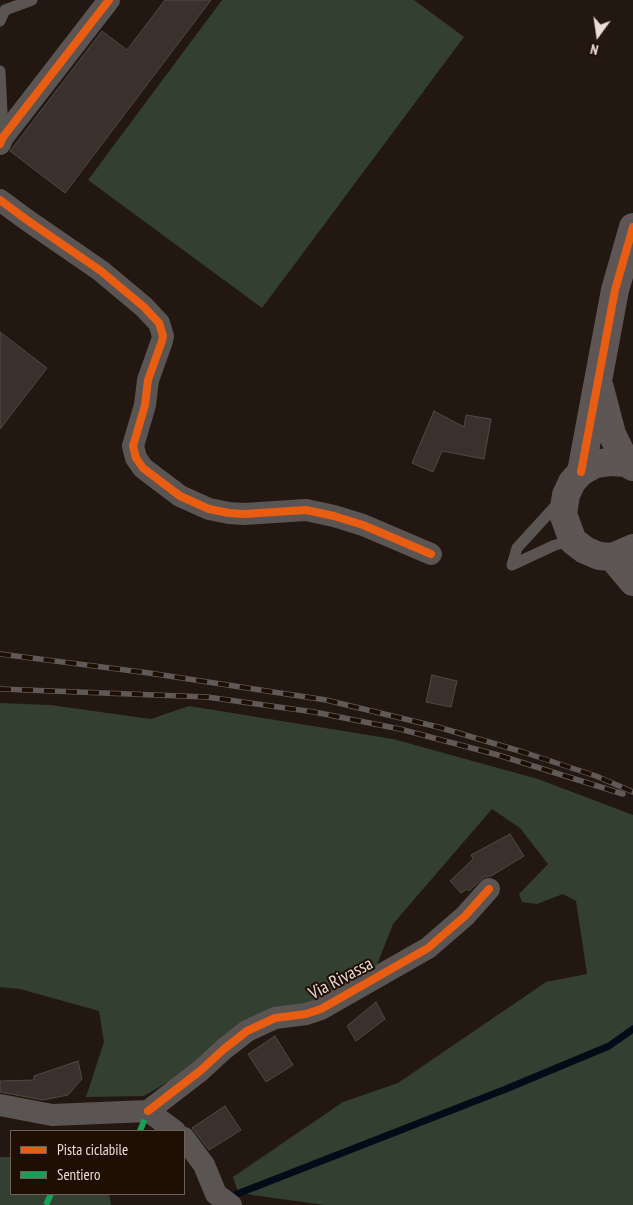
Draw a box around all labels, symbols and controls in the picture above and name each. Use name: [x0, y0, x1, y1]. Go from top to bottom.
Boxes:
north arrow: [573, 10, 623, 60]
text: N: [589, 40, 600, 59]
street label: Via Rivassa: [305, 953, 377, 1005]
legend: [10, 1130, 185, 1195]
text: Pista ciclabile: [57, 1140, 128, 1159]
text: Sentiero: [57, 1165, 100, 1184]

